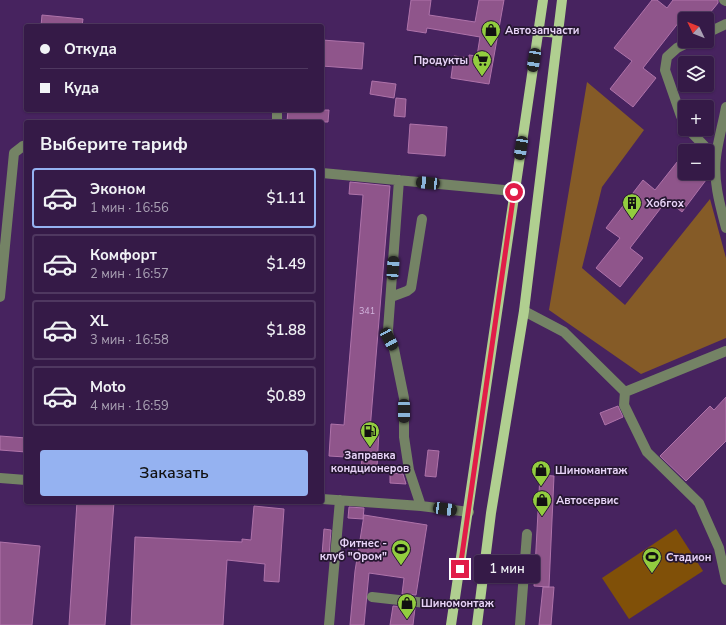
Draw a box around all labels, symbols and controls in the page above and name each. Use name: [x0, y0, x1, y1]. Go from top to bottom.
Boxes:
north arrow: [678, 12, 714, 48]
map controls: [678, 12, 714, 180]
shop icon: Автозапчасти: [480, 19, 502, 47]
place label: Автозапчасти: [505, 23, 579, 38]
text: Откуда: [64, 39, 117, 59]
car: [526, 47, 542, 73]
supermarket icon: Продукты: [471, 49, 493, 77]
place label: Продукты: [414, 53, 468, 68]
button: layers: [678, 56, 714, 92]
text: Куда: [64, 78, 99, 98]
button: +: [678, 100, 714, 136]
text: Выберите тариф: [40, 132, 188, 156]
car: [513, 135, 529, 161]
button: −: [678, 144, 714, 180]
car: [415, 176, 441, 190]
text: Эконом: [90, 179, 146, 199]
icon: car: [42, 180, 78, 216]
route start: [505, 183, 523, 201]
text: $1.11: [266, 188, 306, 208]
building icon: Хобгох: [621, 192, 643, 220]
place label: Хобгох: [645, 196, 685, 211]
text: 1 мин · 16:56: [90, 199, 169, 217]
text: Комфорт: [90, 245, 157, 265]
icon: car: [42, 246, 78, 282]
text: $1.49: [266, 254, 306, 274]
car: [386, 256, 400, 280]
text: 2 мин · 16:57: [90, 265, 169, 283]
house number: 341: [359, 305, 375, 317]
text: XL: [90, 311, 109, 331]
icon: car: [42, 312, 78, 348]
text: $1.88: [266, 320, 306, 340]
car: [378, 326, 400, 352]
text: 3 мин · 16:58: [90, 331, 169, 349]
text: Moto: [90, 377, 126, 397]
icon: car: [42, 378, 78, 414]
text: $0.89: [266, 386, 306, 406]
text: 4 мин · 16:59: [90, 397, 169, 415]
car: [398, 399, 410, 423]
fuel station icon: Заправка кондционеров: [359, 420, 381, 448]
place label: Заправка кондционеров: [331, 448, 409, 476]
button: Заказать: [40, 450, 308, 496]
shop icon: Шиномантаж: [530, 459, 552, 487]
place label: Шиномантаж: [555, 463, 628, 478]
shop icon: Автосервис: [531, 489, 553, 517]
place label: Автосервис: [556, 493, 619, 508]
car: [432, 501, 458, 517]
place label: Фитнес - клуб "Ором": [320, 536, 387, 564]
sports icon: Фитнес - клуб "Ором": [390, 538, 412, 566]
sports icon: Стадион: [641, 546, 663, 574]
place label: Стадион: [666, 550, 711, 565]
callout: 1 мин: [474, 555, 540, 583]
route end: [451, 560, 469, 578]
text: 1 мин: [489, 560, 525, 578]
shop icon: Шиномонтаж: [396, 592, 418, 620]
place label: Шиномонтаж: [421, 596, 495, 611]

